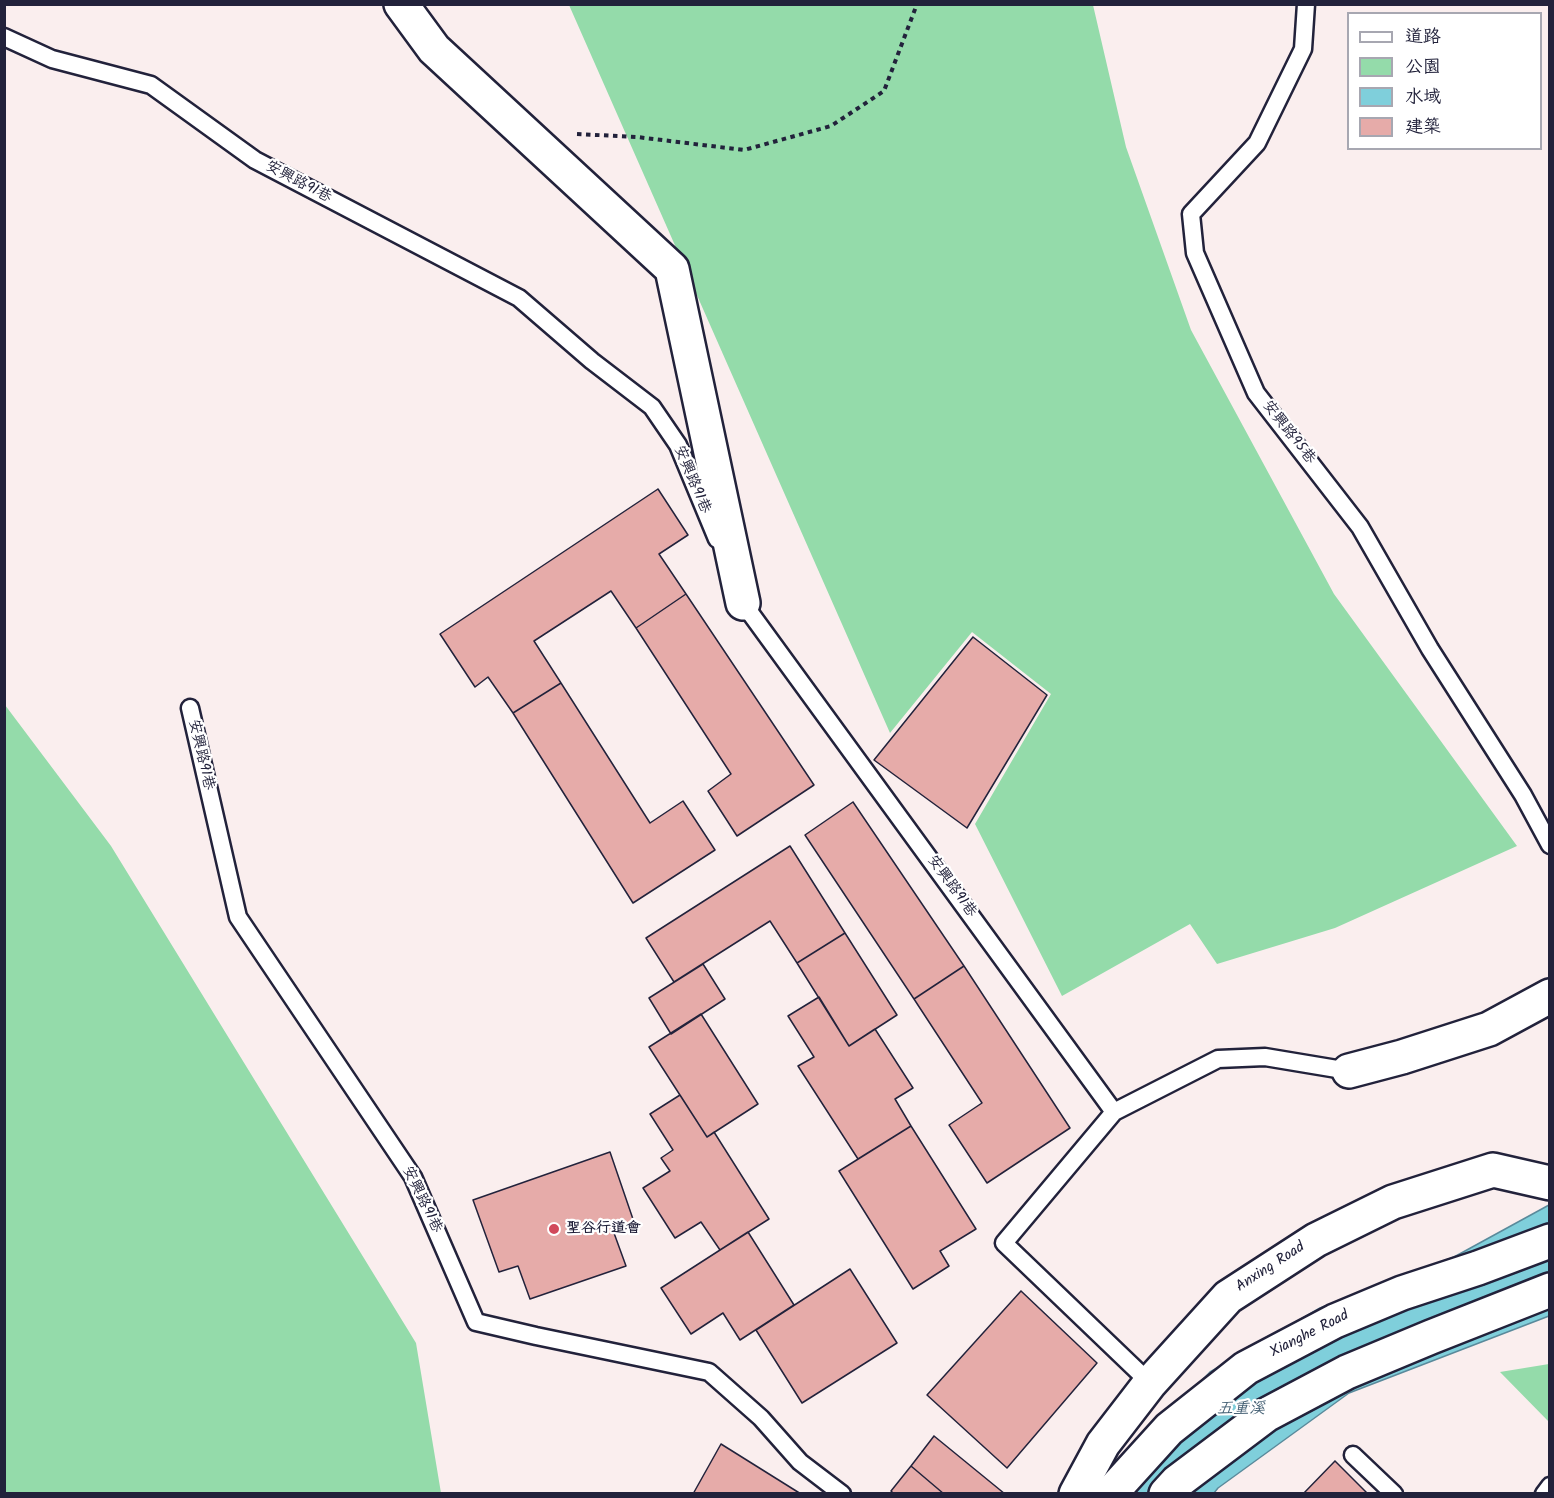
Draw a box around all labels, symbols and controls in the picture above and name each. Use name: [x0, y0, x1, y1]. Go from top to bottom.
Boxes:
legend: [1347, 12, 1542, 150]
text: 道路: [1405, 23, 1441, 52]
text: 公園: [1405, 53, 1441, 82]
text: 水域: [1405, 83, 1441, 112]
text: 建築: [1405, 113, 1441, 142]
street label: 安興路91巷: [262, 158, 334, 208]
street label: 安興路95巷: [1258, 398, 1318, 468]
street label: 安興路91巷: [669, 443, 713, 517]
street label: 安興路91巷: [183, 718, 217, 792]
street label: 安興路91巷: [923, 853, 979, 921]
street label: 安興路91巷: [397, 1164, 445, 1236]
place label: 聖谷行道會: [566, 1220, 641, 1238]
marker: 聖谷行道會: [547, 1222, 561, 1236]
street label: Anxing Road: [1233, 1239, 1309, 1297]
street label: Xianghe Road: [1268, 1307, 1352, 1363]
water label: 五重溪: [1217, 1400, 1265, 1420]

